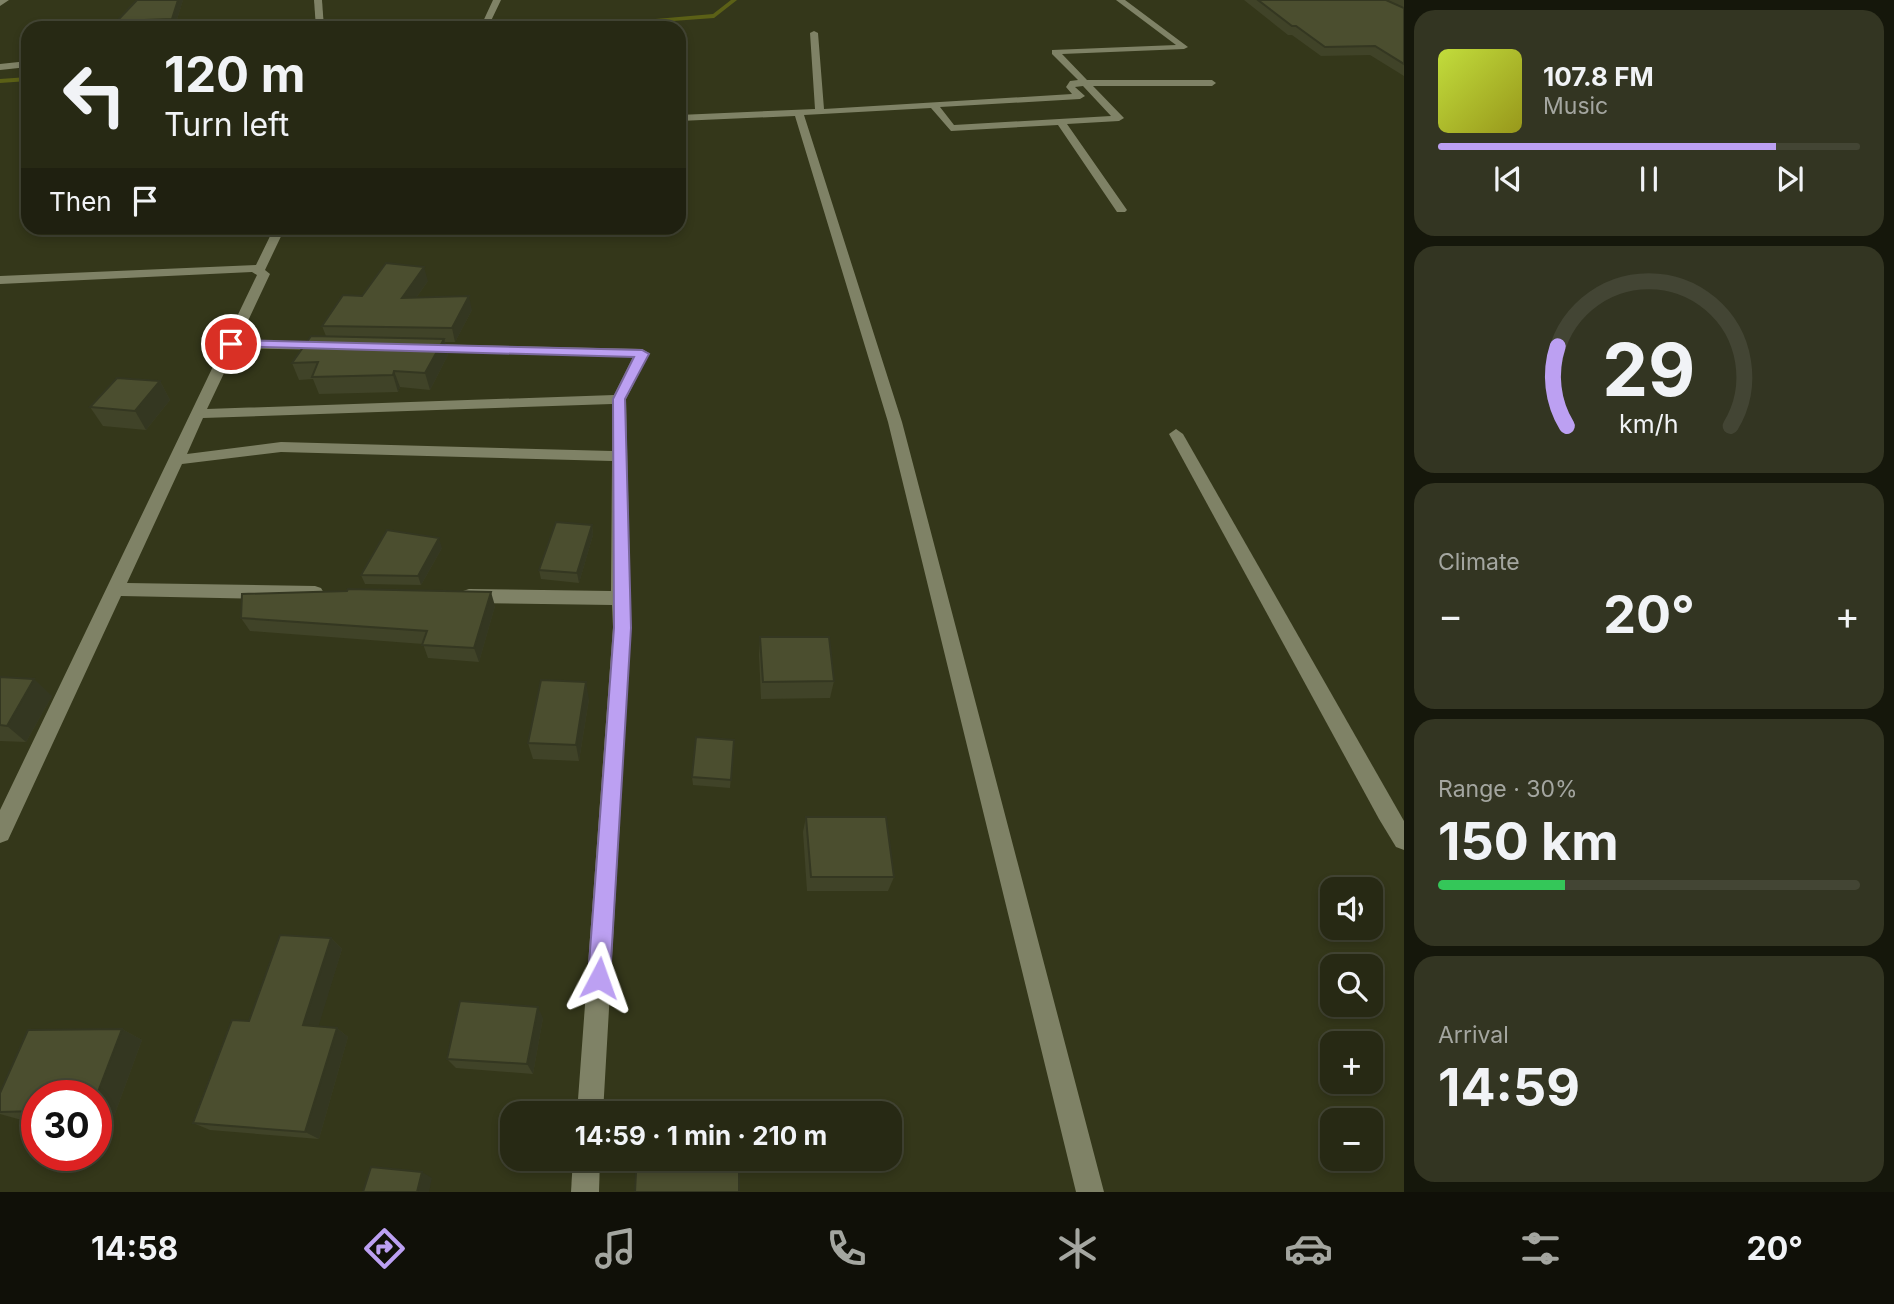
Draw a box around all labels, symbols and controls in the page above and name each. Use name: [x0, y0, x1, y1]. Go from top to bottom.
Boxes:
text: 120 m: [164, 45, 305, 104]
icon: left: [49, 49, 140, 140]
text: 107.8 FM: [1543, 61, 1654, 92]
text: Music: [1543, 92, 1608, 120]
text: Turn left: [164, 105, 289, 144]
icon: previous: [1489, 160, 1527, 198]
icon: pause: [1630, 160, 1668, 198]
icon: next: [1771, 160, 1809, 198]
icon: arrive: [126, 182, 164, 220]
text: Then: [49, 186, 112, 217]
pin: [201, 314, 261, 374]
icon: arrive: [212, 325, 250, 363]
text: 29: [1602, 325, 1696, 414]
text: km/h: [1619, 408, 1679, 438]
text: Climate: [1438, 548, 1520, 576]
text: 20°: [1603, 583, 1695, 646]
text: −: [1438, 592, 1463, 638]
text: +: [1835, 592, 1860, 638]
text: Range · 30%: [1438, 775, 1578, 803]
text: 150 km: [1438, 810, 1619, 873]
map controls: [1320, 877, 1383, 1171]
button: sound: [1320, 877, 1383, 940]
position arrow: [562, 941, 636, 1015]
button: search: [1320, 954, 1383, 1017]
text: Arrival: [1438, 1021, 1509, 1049]
button: +: [1320, 1031, 1383, 1094]
text: 14:59: [1438, 1056, 1580, 1119]
speed limit sign: 30: [21, 1080, 112, 1171]
button: −: [1320, 1108, 1383, 1171]
text: 14:59 · 1 min · 210 m: [575, 1120, 827, 1151]
icon: directions: [360, 1224, 409, 1273]
icon: music: [591, 1224, 640, 1273]
icon: phone: [822, 1224, 871, 1273]
icon: climate: [1053, 1224, 1102, 1273]
icon: car: [1284, 1224, 1333, 1273]
icon: filters: [1516, 1224, 1565, 1273]
text: 14:58: [91, 1229, 178, 1268]
text: 20°: [1747, 1229, 1803, 1268]

